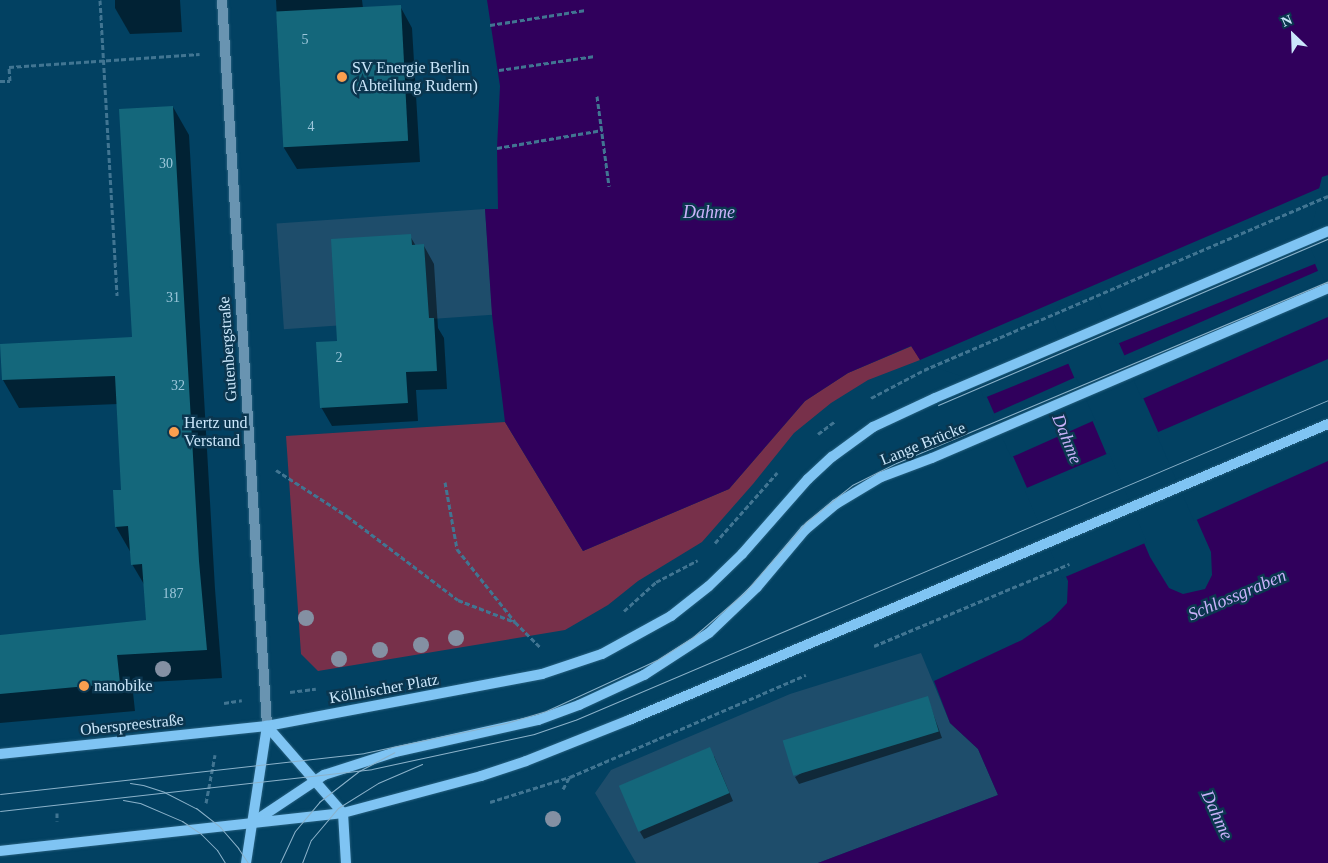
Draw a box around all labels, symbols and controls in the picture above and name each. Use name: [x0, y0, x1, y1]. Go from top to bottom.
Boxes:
north arrow: [1268, 10, 1318, 60]
text: N: [1279, 12, 1294, 30]
house number: 5: [302, 32, 308, 48]
place label: SV Energie Berlin (Abteilung Rudern): [352, 58, 478, 96]
marker: SV Energie Berlin (Abteilung Rudern): [336, 71, 348, 83]
house number: 4: [308, 119, 314, 135]
house number: 30: [159, 156, 173, 172]
water label: Dahme: [683, 201, 735, 223]
house number: 31: [166, 290, 180, 306]
street label: Gutenbergstraße: [215, 296, 241, 402]
house number: 2: [336, 350, 342, 366]
house number: 32: [171, 378, 185, 394]
water label: Dahme: [1047, 411, 1087, 467]
place label: Hertz und Verstand: [184, 413, 248, 451]
street label: Lange Brücke: [878, 418, 968, 470]
marker: Hertz und Verstand: [168, 426, 180, 438]
water label: Schlossgraben: [1184, 565, 1290, 625]
house number: 187: [162, 586, 184, 602]
street label: Köllnischer Platz: [328, 670, 440, 708]
place label: nanobike: [94, 676, 153, 696]
marker: nanobike: [78, 680, 90, 692]
street label: Oberspreestraße: [79, 710, 185, 740]
water label: Dahme: [1196, 787, 1238, 843]

